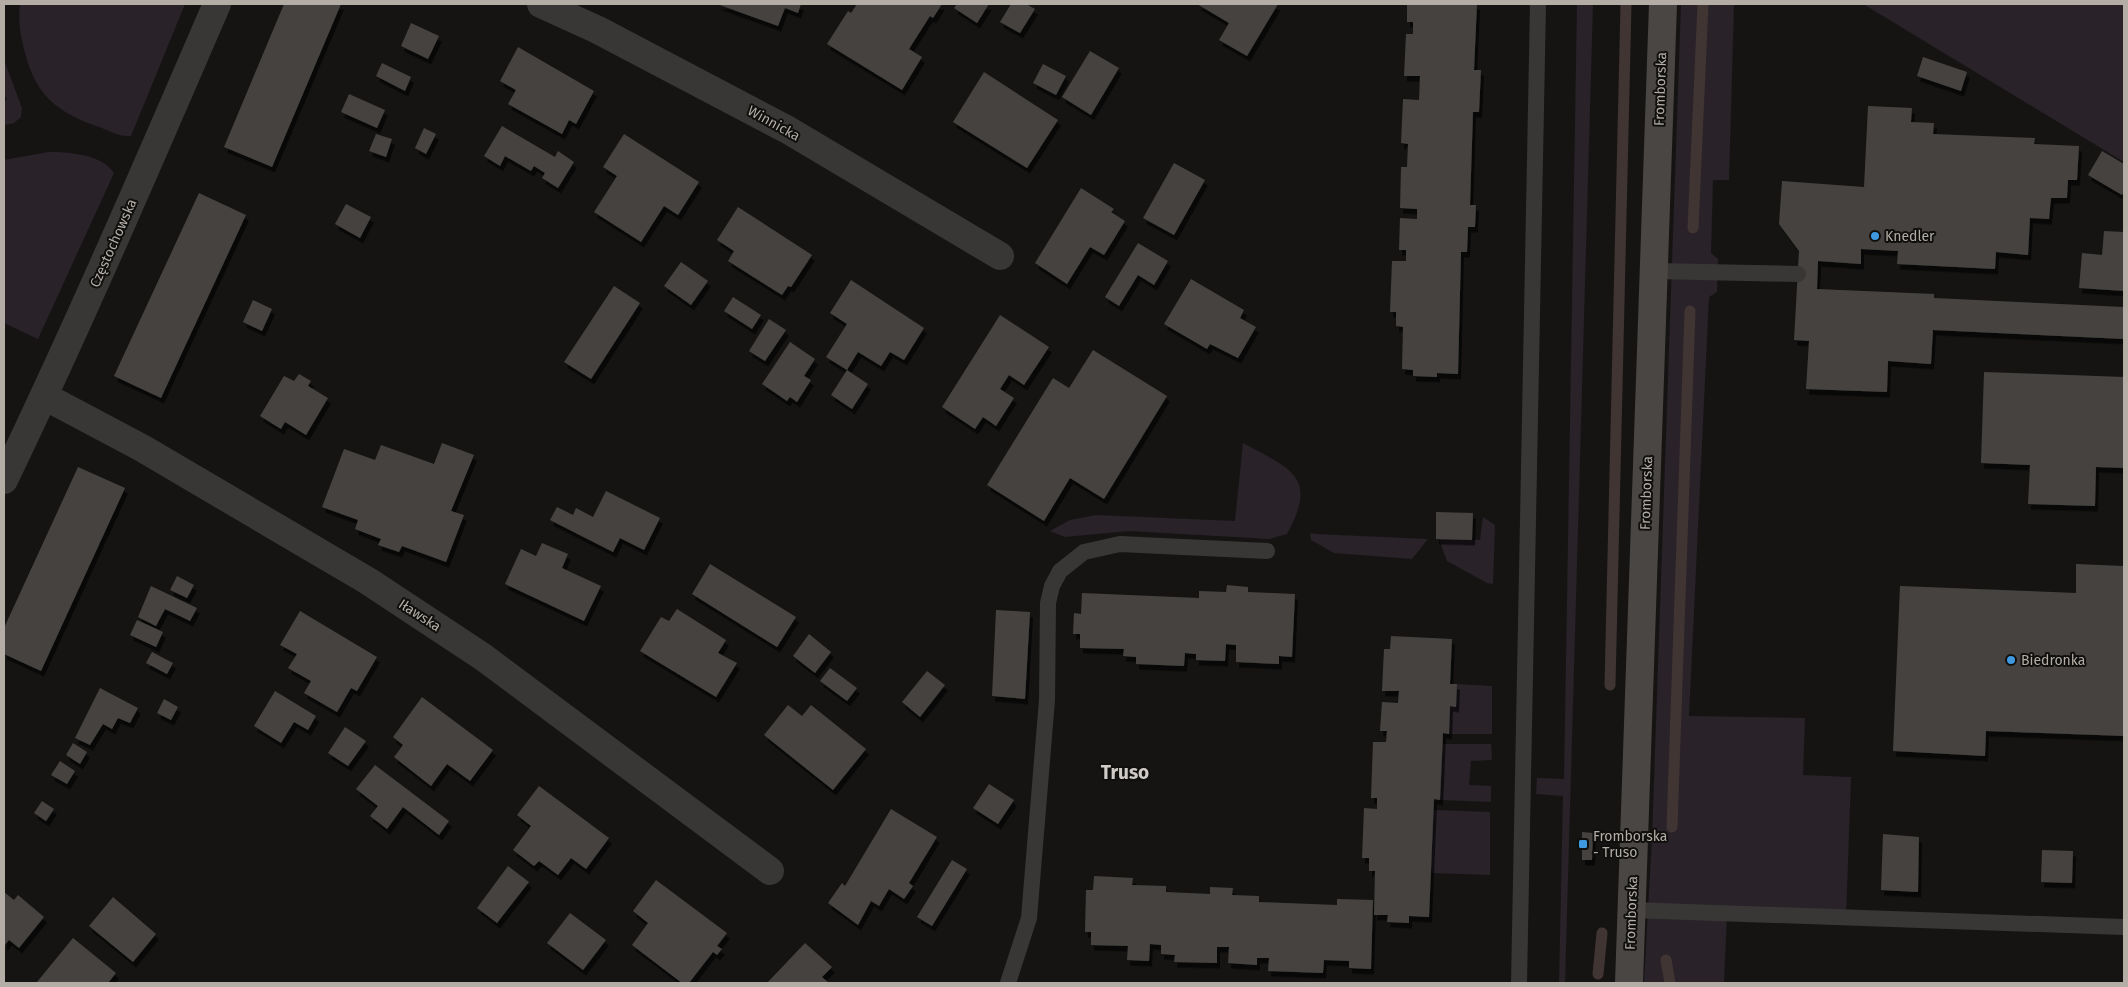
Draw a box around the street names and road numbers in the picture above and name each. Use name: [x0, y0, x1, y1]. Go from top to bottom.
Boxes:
street label: Fromborska: [1651, 52, 1670, 126]
street label: Winnicka: [745, 102, 803, 145]
street label: Częstochowska: [86, 196, 141, 290]
street label: Fromborska: [1637, 456, 1656, 530]
street label: Iławska: [395, 595, 444, 635]
street label: Fromborska: [1622, 876, 1641, 950]

